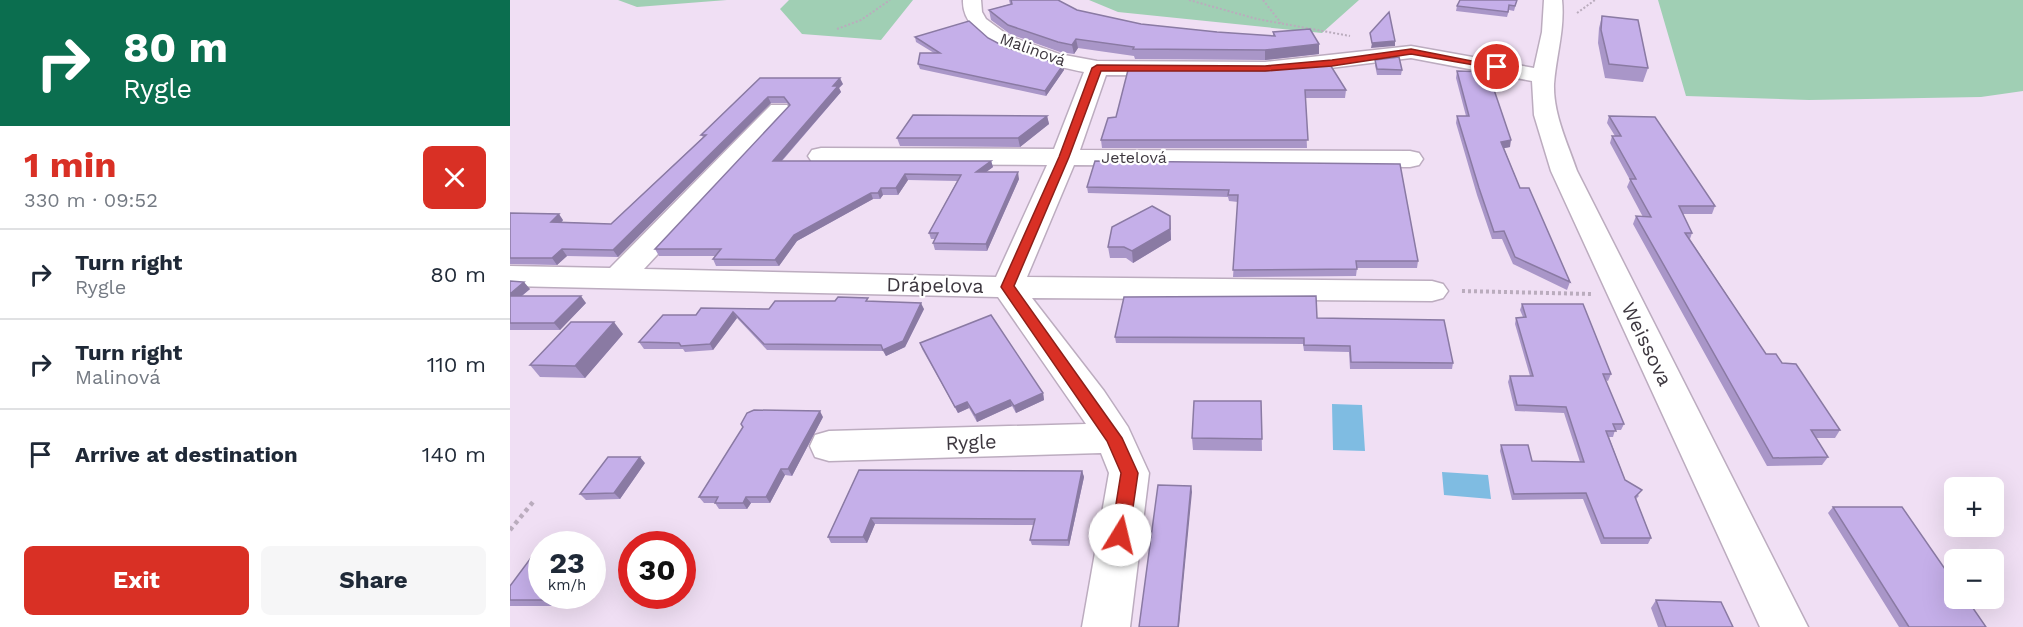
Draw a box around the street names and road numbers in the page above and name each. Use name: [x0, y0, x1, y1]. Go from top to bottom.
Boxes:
street label: Malinová: [997, 29, 1068, 70]
street label: Jetelová: [1101, 148, 1167, 167]
street label: Drápelova: [886, 272, 984, 298]
street label: Weissova: [1616, 298, 1678, 390]
street label: Rygle: [945, 429, 997, 455]

